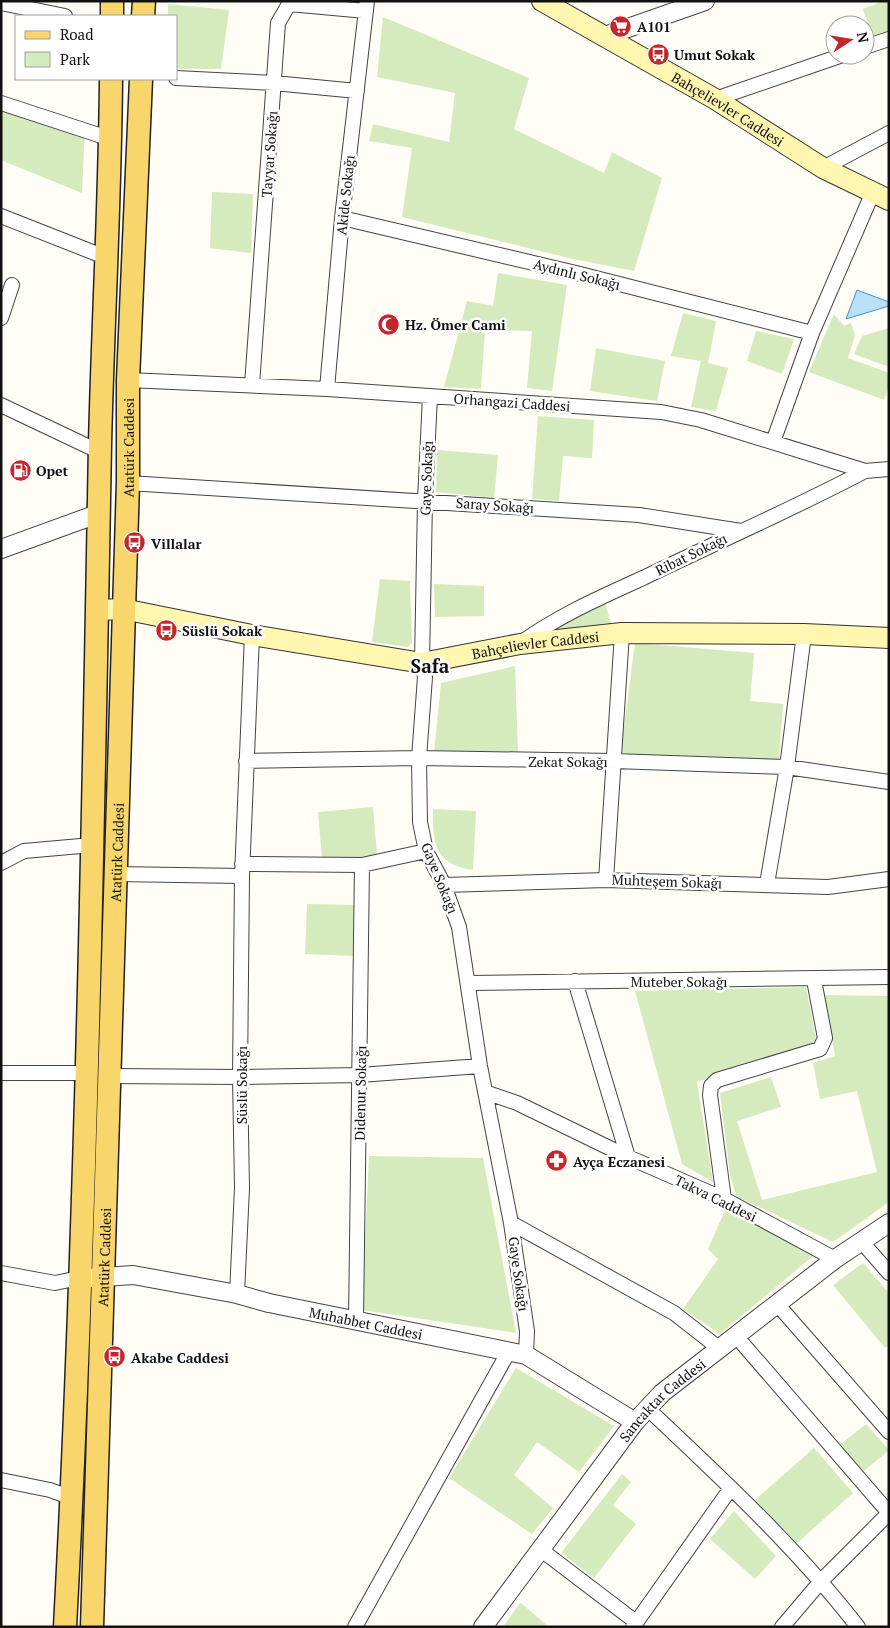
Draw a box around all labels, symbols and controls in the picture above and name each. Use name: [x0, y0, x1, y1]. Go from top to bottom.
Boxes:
supermarket icon: A101: [609, 14, 633, 38]
legend: [15, 15, 178, 80]
north arrow: [825, 15, 875, 65]
place label: A101: [637, 17, 671, 36]
text: Road: [60, 24, 93, 44]
text: N: [853, 30, 874, 45]
bus stop icon: Umut Sokak: [646, 42, 670, 66]
place label: Umut Sokak: [674, 45, 756, 64]
text: Park: [60, 49, 90, 69]
street label: Bahçelievler Caddesi: [668, 67, 788, 150]
street label: Tayyar Sokağı: [256, 110, 282, 198]
street label: Akide Sokağı: [331, 154, 359, 236]
street label: Aydınlı Sokağı: [532, 254, 622, 294]
mosque icon: Hz. Ömer Cami: [377, 312, 401, 336]
place label: Hz. Ömer Cami: [405, 315, 506, 334]
street label: Orhangazi Caddesi: [453, 388, 571, 416]
street label: Atatürk Caddesi: [118, 398, 138, 498]
street label: Gaye Sokağı: [415, 440, 437, 516]
fuel station icon: Opet: [8, 458, 32, 482]
place label: Opet: [36, 461, 69, 480]
street label: Saray Sokağı: [455, 493, 535, 517]
street label: Ribat Sokağı: [652, 528, 730, 580]
bus stop icon: Villalar: [123, 531, 147, 555]
place label: Villalar: [151, 534, 202, 553]
bus stop icon: Süslü Sokak: [154, 618, 178, 642]
place label: Süslü Sokak: [182, 621, 263, 640]
street label: Bahçelievler Caddesi: [470, 626, 600, 663]
district label: Safa: [411, 653, 450, 678]
street label: Zekat Sokağı: [528, 752, 608, 771]
street label: Atatürk Caddesi: [105, 802, 127, 902]
street label: Gaye Sokağı: [417, 840, 463, 916]
street label: Muhteşem Sokağı: [611, 870, 723, 892]
street label: Muteber Sokağı: [631, 972, 727, 991]
street label: Didenur Sokağı: [350, 1045, 370, 1141]
street label: Süslü Sokağı: [232, 1046, 251, 1124]
pharmacy icon: Ayça Eczanesi: [545, 1149, 569, 1173]
place label: Ayça Eczanesi: [573, 1152, 666, 1171]
street label: Takva Caddesi: [672, 1170, 760, 1226]
street label: Atatürk Caddesi: [93, 1207, 115, 1307]
street label: Gaye Sokağı: [504, 1235, 534, 1313]
street label: Muhabbet Caddesi: [308, 1302, 424, 1343]
bus stop icon: Akabe Caddesi: [103, 1345, 127, 1369]
place label: Akabe Caddesi: [131, 1348, 229, 1367]
street label: Sancaktar Caddesi: [614, 1354, 709, 1445]

